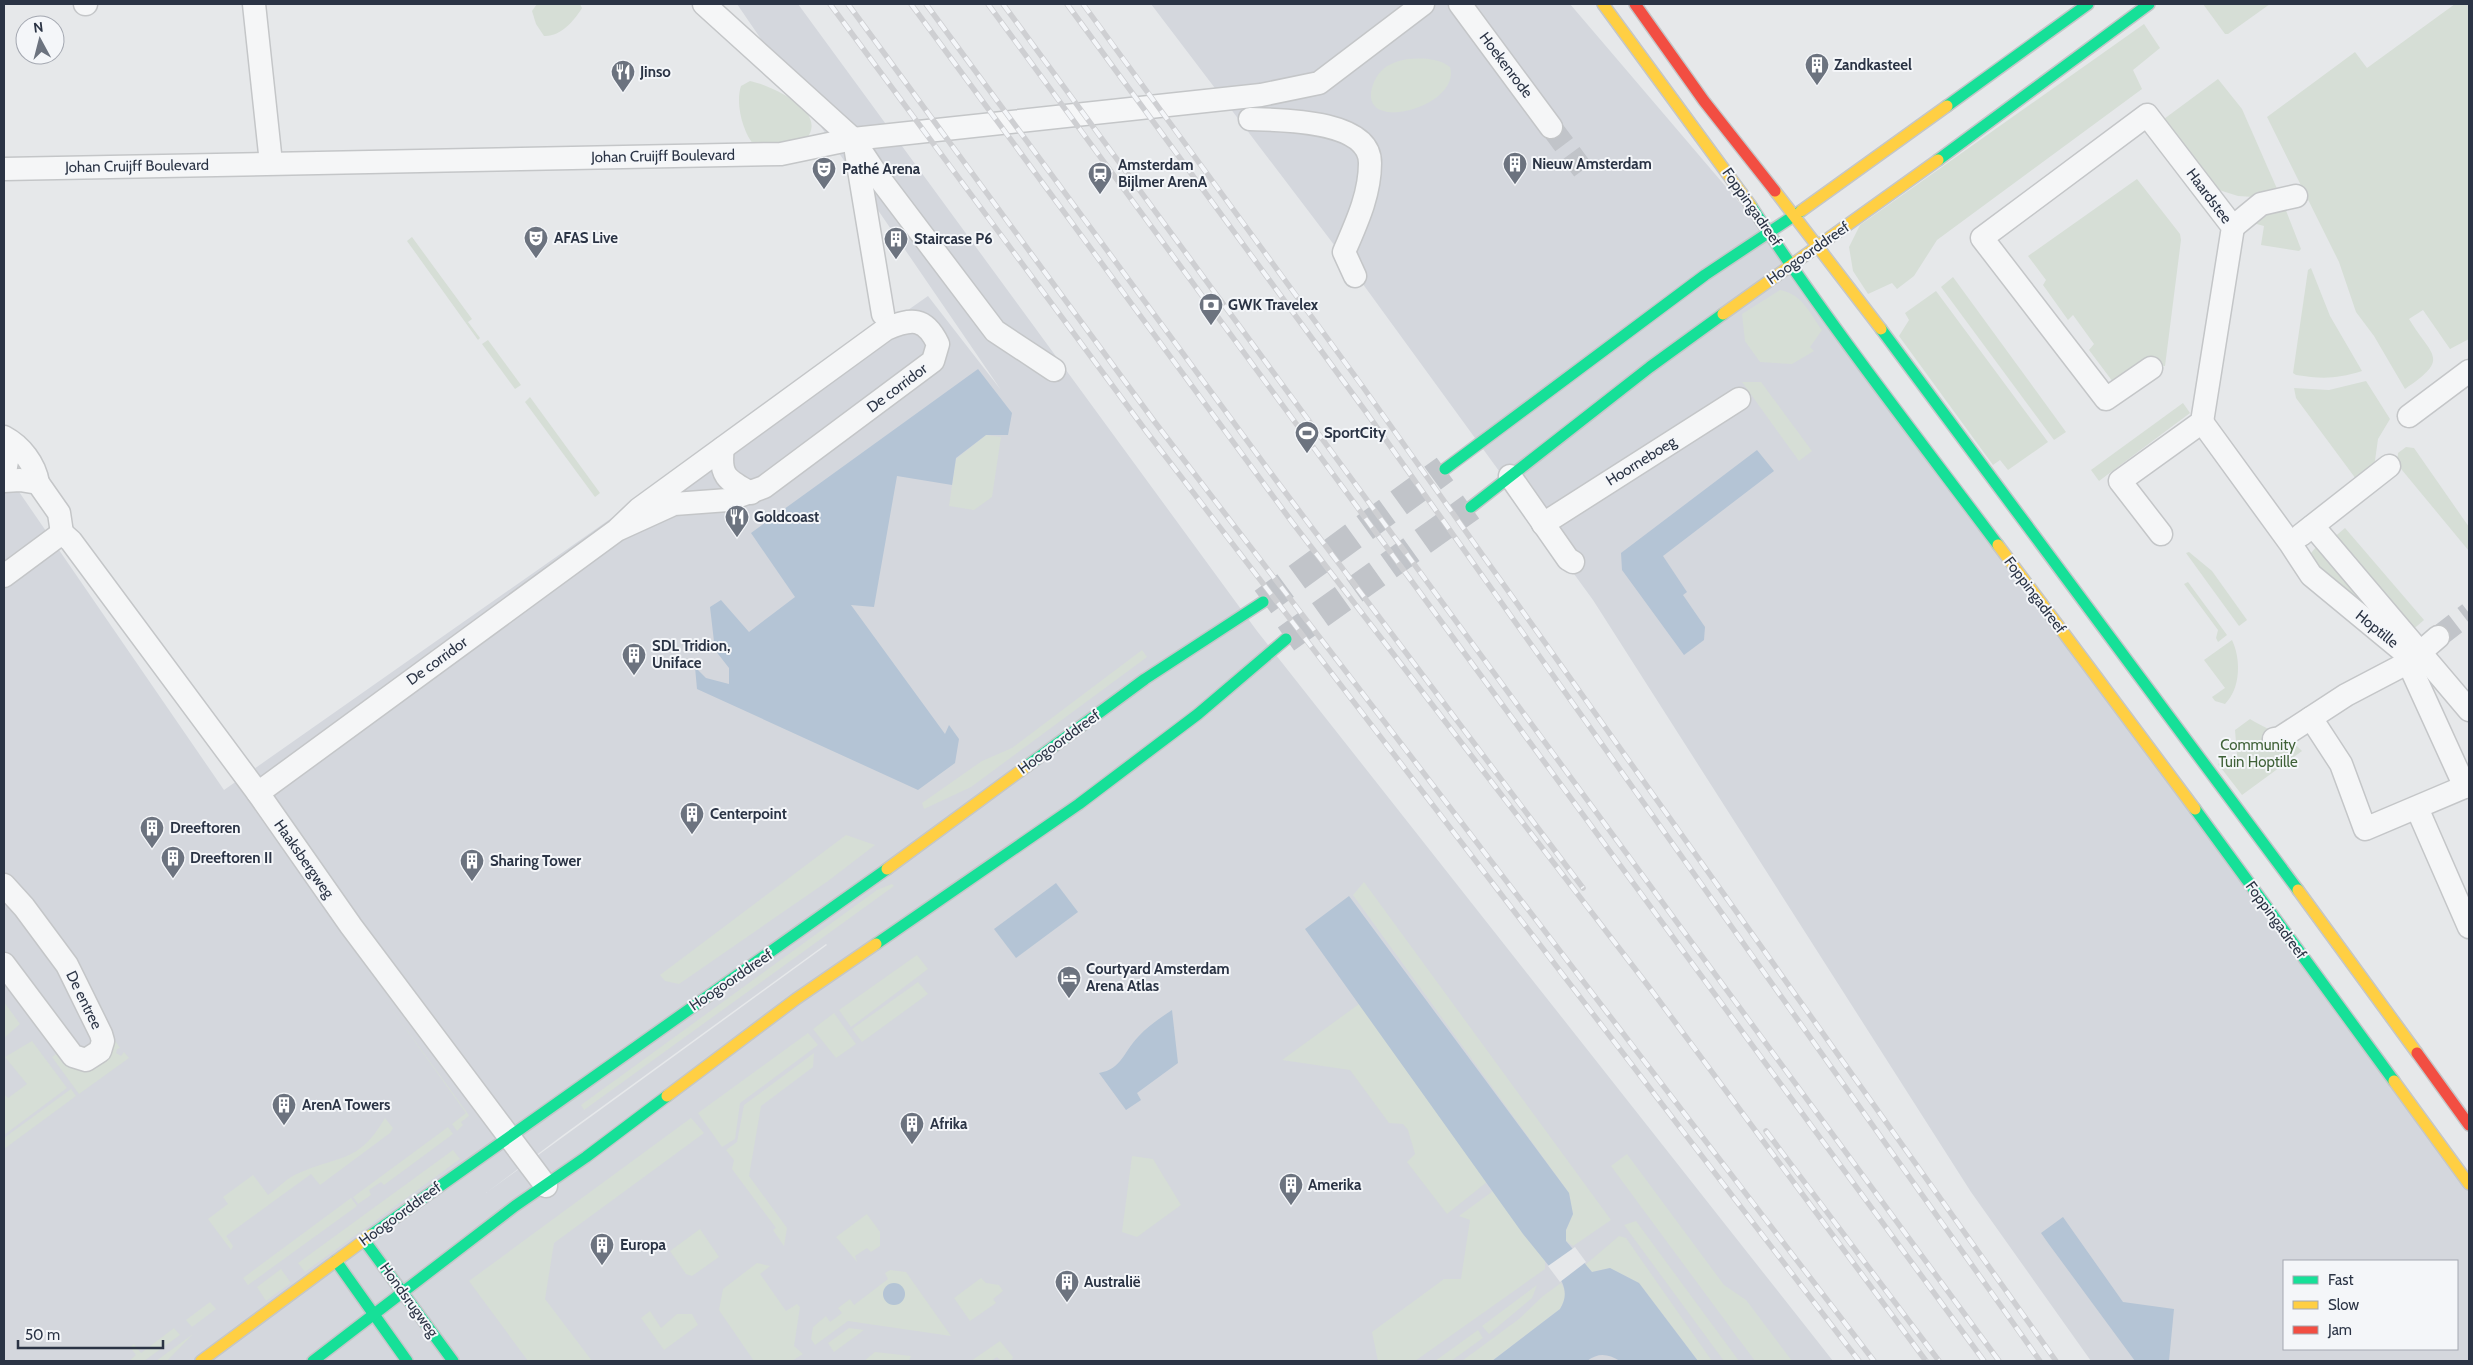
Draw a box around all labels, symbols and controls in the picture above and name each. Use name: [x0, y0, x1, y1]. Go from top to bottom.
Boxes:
north arrow: [15, 15, 65, 65]
text: N: [32, 18, 44, 37]
street label: Hoekenrode: [1475, 29, 1537, 102]
building icon: Zandkasteel: [1804, 52, 1830, 86]
place label: Zandkasteel: [1834, 56, 1912, 74]
restaurant icon: Jinso: [610, 59, 636, 93]
place label: Jinso: [639, 63, 671, 81]
street label: Johan Cruijff Boulevard: [590, 146, 735, 166]
building icon: Nieuw Amsterdam: [1502, 151, 1528, 185]
place label: Nieuw Amsterdam: [1532, 155, 1652, 173]
street label: Johan Cruijff Boulevard: [64, 156, 209, 176]
theatre icon: Pathé Arena: [811, 156, 837, 190]
place label: Amsterdam Bijlmer ArenA: [1118, 156, 1208, 191]
place label: Pathé Arena: [842, 160, 921, 178]
station icon: Amsterdam Bijlmer ArenA: [1087, 161, 1113, 195]
street label: Foppingadreef: [1718, 164, 1786, 250]
street label: Haardstee: [2182, 165, 2236, 227]
street label: Hoogoorddreef: [1763, 218, 1853, 288]
theatre icon: AFAS Live: [523, 225, 549, 259]
building icon: Staircase P6: [883, 226, 909, 260]
place label: AFAS Live: [554, 229, 618, 247]
place label: Staircase P6: [914, 230, 993, 248]
bank icon: GWK Travelex: [1198, 292, 1224, 326]
place label: GWK Travelex: [1228, 296, 1319, 314]
street label: De corridor: [863, 359, 931, 416]
sports icon: SportCity: [1294, 420, 1320, 454]
place label: SportCity: [1324, 424, 1387, 442]
street label: Hoorneboeg: [1603, 432, 1680, 490]
restaurant icon: Goldcoast: [724, 504, 750, 538]
place label: Goldcoast: [754, 508, 819, 526]
street label: Foppingadreef: [2000, 553, 2070, 637]
street label: Hoptille: [2352, 606, 2402, 652]
street label: De corridor: [403, 633, 471, 689]
place label: SDL Tridion, Uniface: [652, 637, 730, 672]
building icon: SDL Tridion, Uniface: [621, 642, 647, 676]
street label: Hoogoorddreef: [1015, 706, 1104, 778]
park label: Community Tuin Hoptille: [2218, 736, 2298, 771]
building icon: Centerpoint: [679, 801, 705, 835]
place label: Centerpoint: [710, 805, 787, 823]
building icon: Dreeftoren: [139, 815, 165, 849]
street label: Haaksbergweg: [270, 816, 338, 902]
place label: Dreeftoren: [170, 819, 241, 837]
building icon: Dreeftoren II: [160, 845, 186, 879]
building icon: Sharing Tower: [459, 848, 485, 882]
place label: Dreeftoren II: [190, 849, 272, 867]
place label: Sharing Tower: [490, 852, 581, 870]
street label: Foppingadreef: [2242, 878, 2310, 962]
street label: Hoogoorddreef: [686, 945, 776, 1015]
place label: Courtyard Amsterdam Arena Atlas: [1086, 960, 1230, 995]
hotel icon: Courtyard Amsterdam Arena Atlas: [1056, 965, 1082, 999]
street label: De entree: [62, 968, 106, 1032]
building icon: ArenA Towers: [271, 1092, 297, 1126]
place label: ArenA Towers: [302, 1096, 390, 1114]
building icon: Afrika: [899, 1111, 925, 1145]
place label: Afrika: [930, 1115, 968, 1133]
building icon: Amerika: [1278, 1172, 1304, 1206]
place label: Amerika: [1308, 1176, 1362, 1194]
street label: Hoogoorddreef: [356, 1178, 445, 1250]
building icon: Europa: [589, 1232, 615, 1266]
place label: Europa: [620, 1236, 667, 1254]
street label: Hondsrugweg: [376, 1259, 442, 1341]
legend: [2283, 1260, 2458, 1350]
building icon: Australië: [1054, 1269, 1080, 1303]
text: Fast: [2328, 1271, 2353, 1289]
place label: Australië: [1084, 1273, 1141, 1291]
text: Slow: [2328, 1296, 2359, 1314]
scale bar: [18, 1318, 162, 1350]
text: Jam: [2327, 1321, 2352, 1339]
text: 50 m: [25, 1326, 60, 1344]

